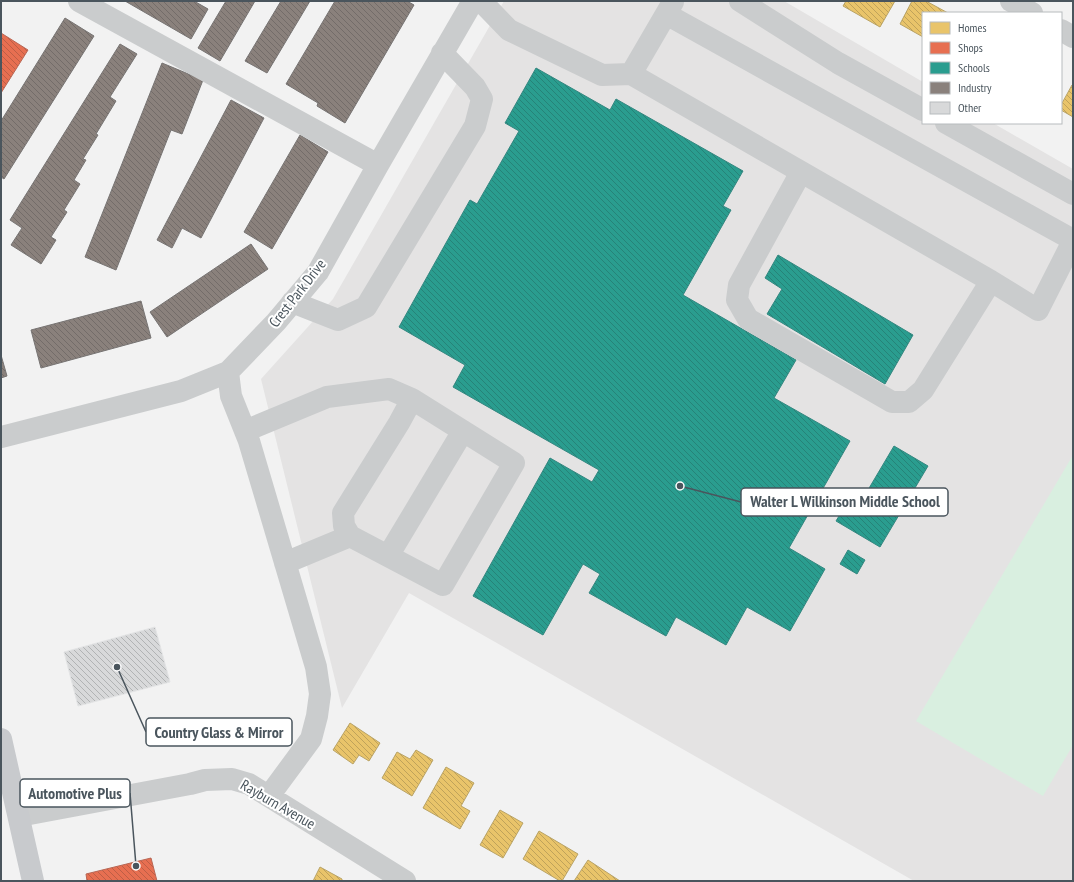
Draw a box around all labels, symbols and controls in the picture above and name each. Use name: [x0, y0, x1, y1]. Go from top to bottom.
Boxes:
legend: [922, 12, 1062, 124]
text: Homes: [958, 20, 986, 35]
text: Shops: [958, 40, 983, 55]
text: Schools: [958, 60, 990, 75]
text: Industry: [958, 80, 992, 95]
text: Other: [958, 100, 982, 115]
street label: Crest Park Drive: [264, 255, 330, 331]
callout: Walter L Wilkinson Middle School: [741, 488, 948, 516]
text: Walter L Wilkinson Middle School: [749, 491, 940, 511]
callout: Country Glass & Mirror: [146, 718, 292, 746]
text: Country Glass & Mirror: [154, 722, 284, 742]
street label: Rayburn Avenue: [237, 775, 319, 833]
callout: Automotive Plus: [20, 779, 130, 807]
text: Automotive Plus: [27, 783, 122, 803]

